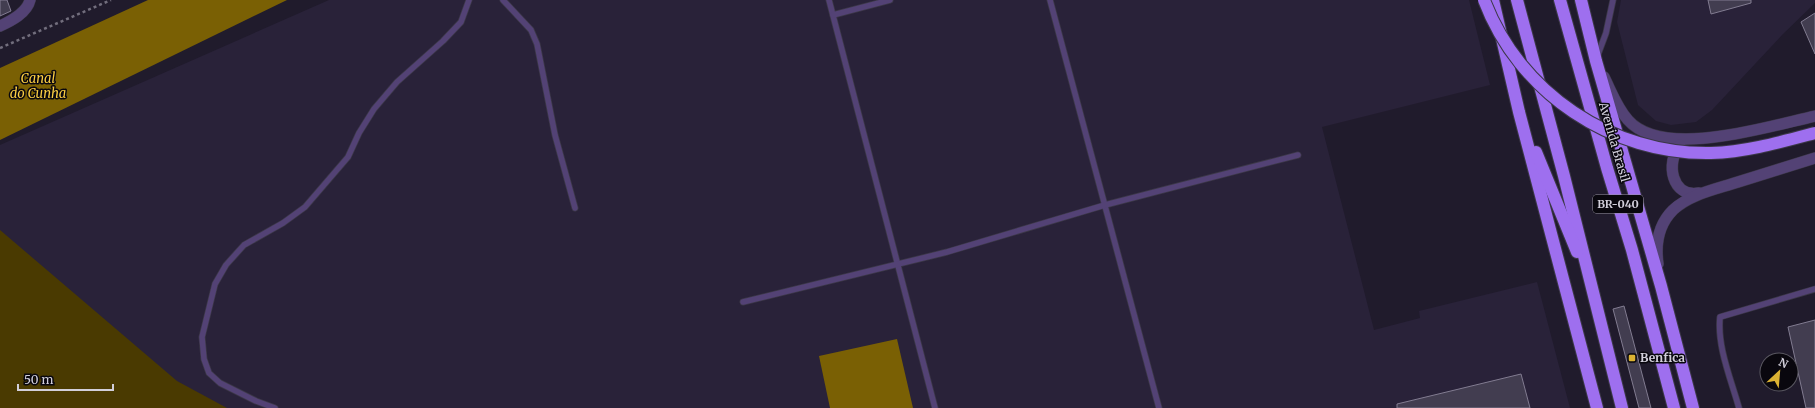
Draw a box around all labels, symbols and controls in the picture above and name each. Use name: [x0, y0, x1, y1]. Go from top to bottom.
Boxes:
water label: Canal do Cunha: [10, 70, 66, 102]
street label: Avenida Brasil: [1596, 99, 1633, 184]
road number: BR-040: [1593, 195, 1643, 213]
place label: Benfica: [1640, 350, 1685, 365]
north arrow: [1759, 352, 1799, 392]
marker: Benfica: [1627, 353, 1637, 363]
text: N: [1776, 355, 1791, 371]
scale bar: [18, 366, 113, 392]
text: 50 m: [24, 372, 53, 387]

